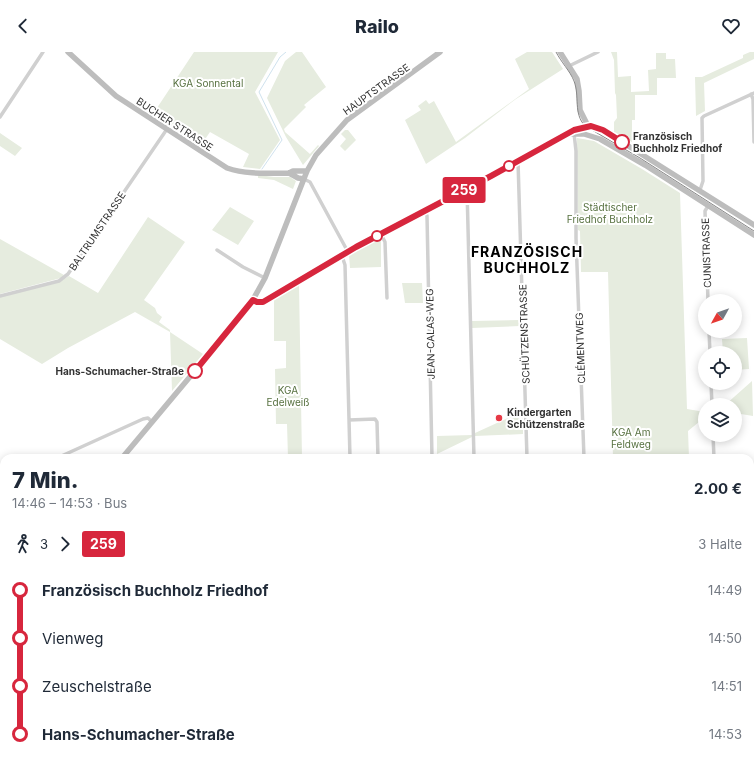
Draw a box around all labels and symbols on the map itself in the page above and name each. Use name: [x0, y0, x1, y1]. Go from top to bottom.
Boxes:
street label: HAUPTSTRASSE: [340, 61, 412, 117]
park label: KGA Sonnental: [173, 77, 243, 89]
street label: BUCHER STRASSE: [134, 95, 216, 153]
place label: Französisch Buchholz Friedhof: [633, 130, 722, 154]
marker: Französisch Buchholz Friedhof: [614, 134, 630, 150]
unlabelled marker: [503, 160, 515, 172]
line badge: 259: [441, 177, 487, 203]
street label: BALTRUMSTRASSE: [66, 189, 128, 273]
park label: Städtischer Friedhof Buchholz: [567, 201, 653, 225]
street label: CUNISTRASSE: [699, 218, 713, 288]
unlabelled marker: [371, 230, 383, 242]
district label: FRANZÖSISCH BUCHHOLZ: [471, 243, 583, 276]
street label: SCHÜTZENSTRASSE: [516, 284, 532, 384]
street label: JEAN-CALAS-WEG: [423, 288, 437, 380]
north arrow: [698, 294, 742, 338]
street label: CLÉMENTWEG: [572, 312, 587, 384]
marker: Hans-Schumacher-Straße: [187, 363, 203, 379]
place label: Hans-Schumacher-Straße: [55, 365, 184, 377]
park label: KGA Edelweiß: [267, 384, 309, 408]
place label: Kindergarten Schützenstraße: [507, 406, 585, 430]
marker: Kindergarten Schützenstraße: [494, 413, 504, 423]
park label: KGA Am Feldweg: [611, 426, 651, 450]

